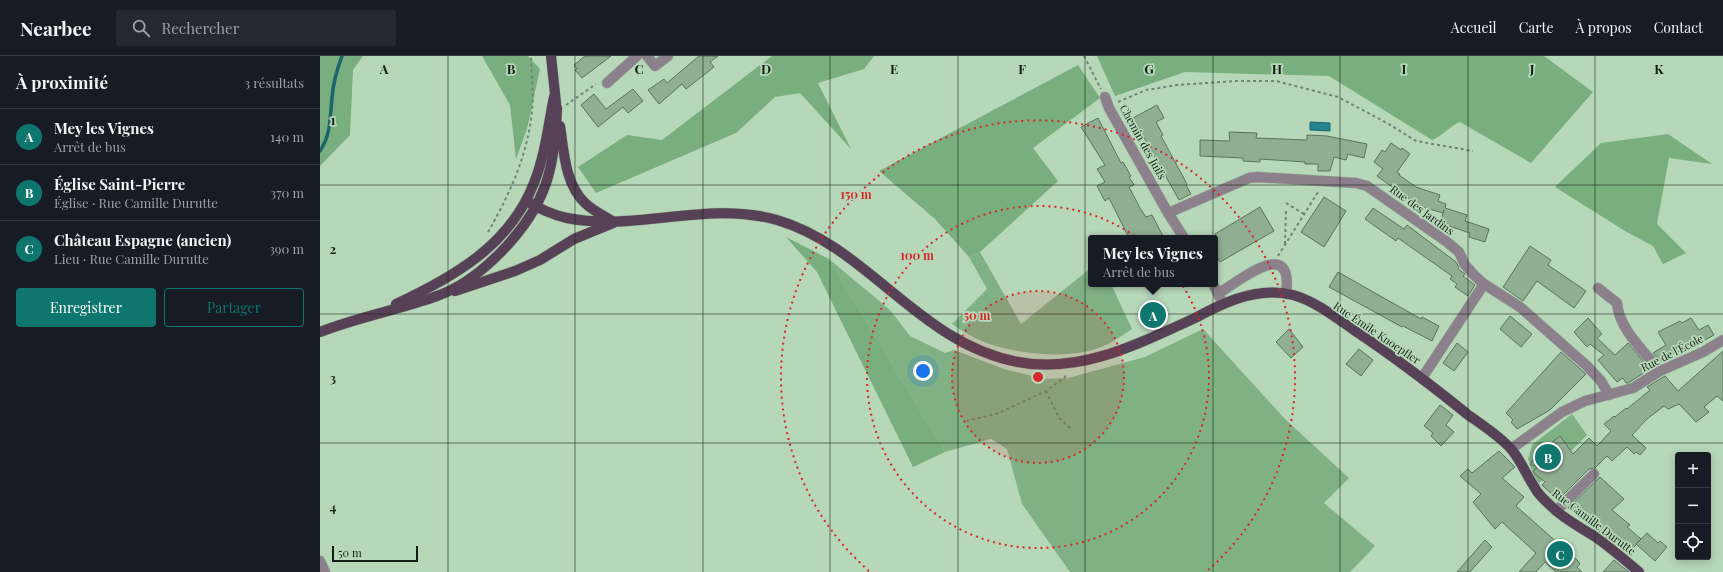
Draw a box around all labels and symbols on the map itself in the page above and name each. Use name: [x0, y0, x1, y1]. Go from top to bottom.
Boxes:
text: A: [379, 60, 389, 77]
text: B: [507, 60, 516, 77]
text: C: [634, 60, 644, 77]
text: D: [761, 60, 771, 77]
text: E: [890, 60, 898, 77]
text: F: [1018, 60, 1026, 77]
text: G: [1144, 60, 1154, 77]
text: H: [1272, 60, 1282, 77]
text: I: [1402, 60, 1407, 77]
text: J: [1529, 60, 1535, 77]
text: K: [1654, 60, 1664, 77]
street label: Chemin des Juifs: [1117, 102, 1170, 182]
text: 1: [331, 111, 336, 128]
street label: Rue des Jardins: [1387, 181, 1458, 238]
text: 150 m: [840, 186, 872, 202]
text: 2: [330, 240, 337, 257]
text: 100 m: [900, 247, 934, 263]
street label: Rue Émile Knoepfler: [1331, 298, 1424, 367]
pin: A: [1140, 300, 1166, 330]
text: 50 m: [964, 307, 991, 323]
street label: Rue de l'École: [1638, 330, 1706, 375]
your location: [913, 361, 933, 381]
text: 3: [330, 369, 336, 386]
centre of rings: [1031, 370, 1045, 384]
pin: B: [1535, 442, 1561, 472]
street label: Rue Camille Durutte: [1550, 486, 1638, 558]
text: 4: [330, 498, 337, 515]
pin: C: [1547, 539, 1573, 569]
scale bar: [332, 544, 418, 563]

